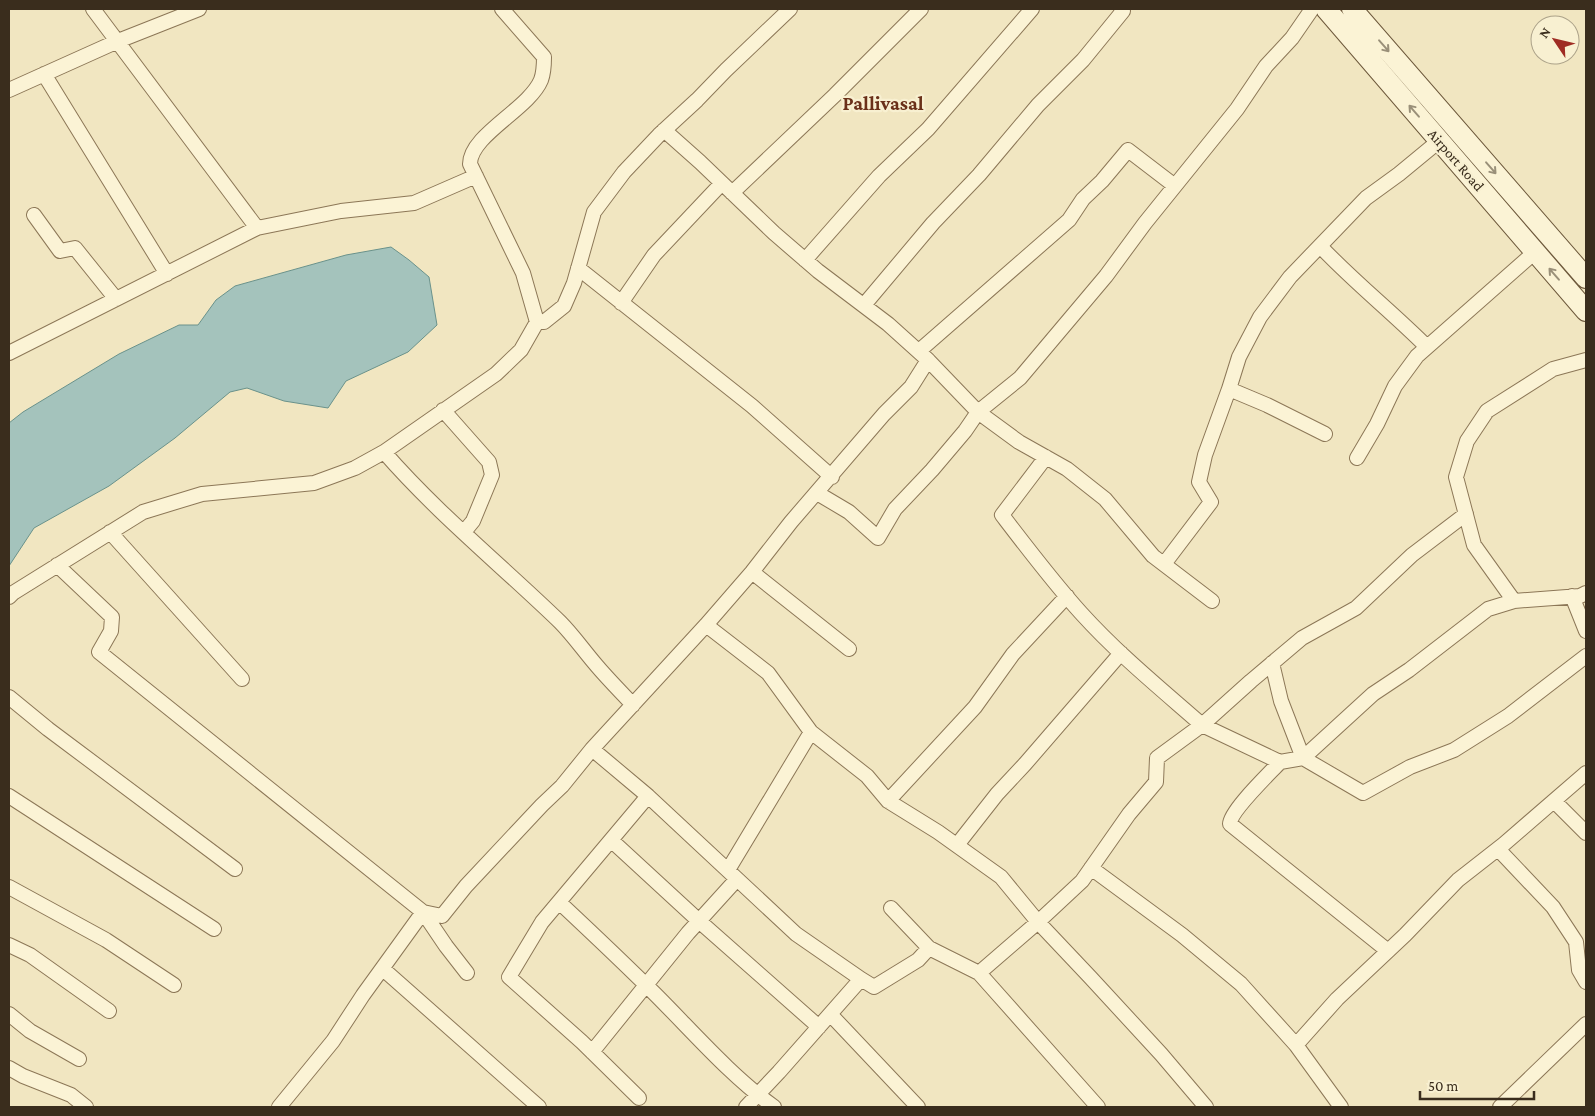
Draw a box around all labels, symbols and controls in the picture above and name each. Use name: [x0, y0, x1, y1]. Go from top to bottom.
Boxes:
north arrow: [1530, 15, 1580, 65]
text: N: [1535, 24, 1554, 41]
one-way arrow: [1379, 39, 1390, 52]
district label: Pallivasal: [843, 92, 924, 114]
one-way arrow: [1408, 105, 1419, 118]
street label: Airport Road: [1424, 126, 1487, 195]
one-way arrow: [1485, 162, 1496, 175]
one-way arrow: [1548, 268, 1560, 281]
scale bar: [1420, 1068, 1534, 1100]
text: 50 m: [1428, 1078, 1458, 1094]

